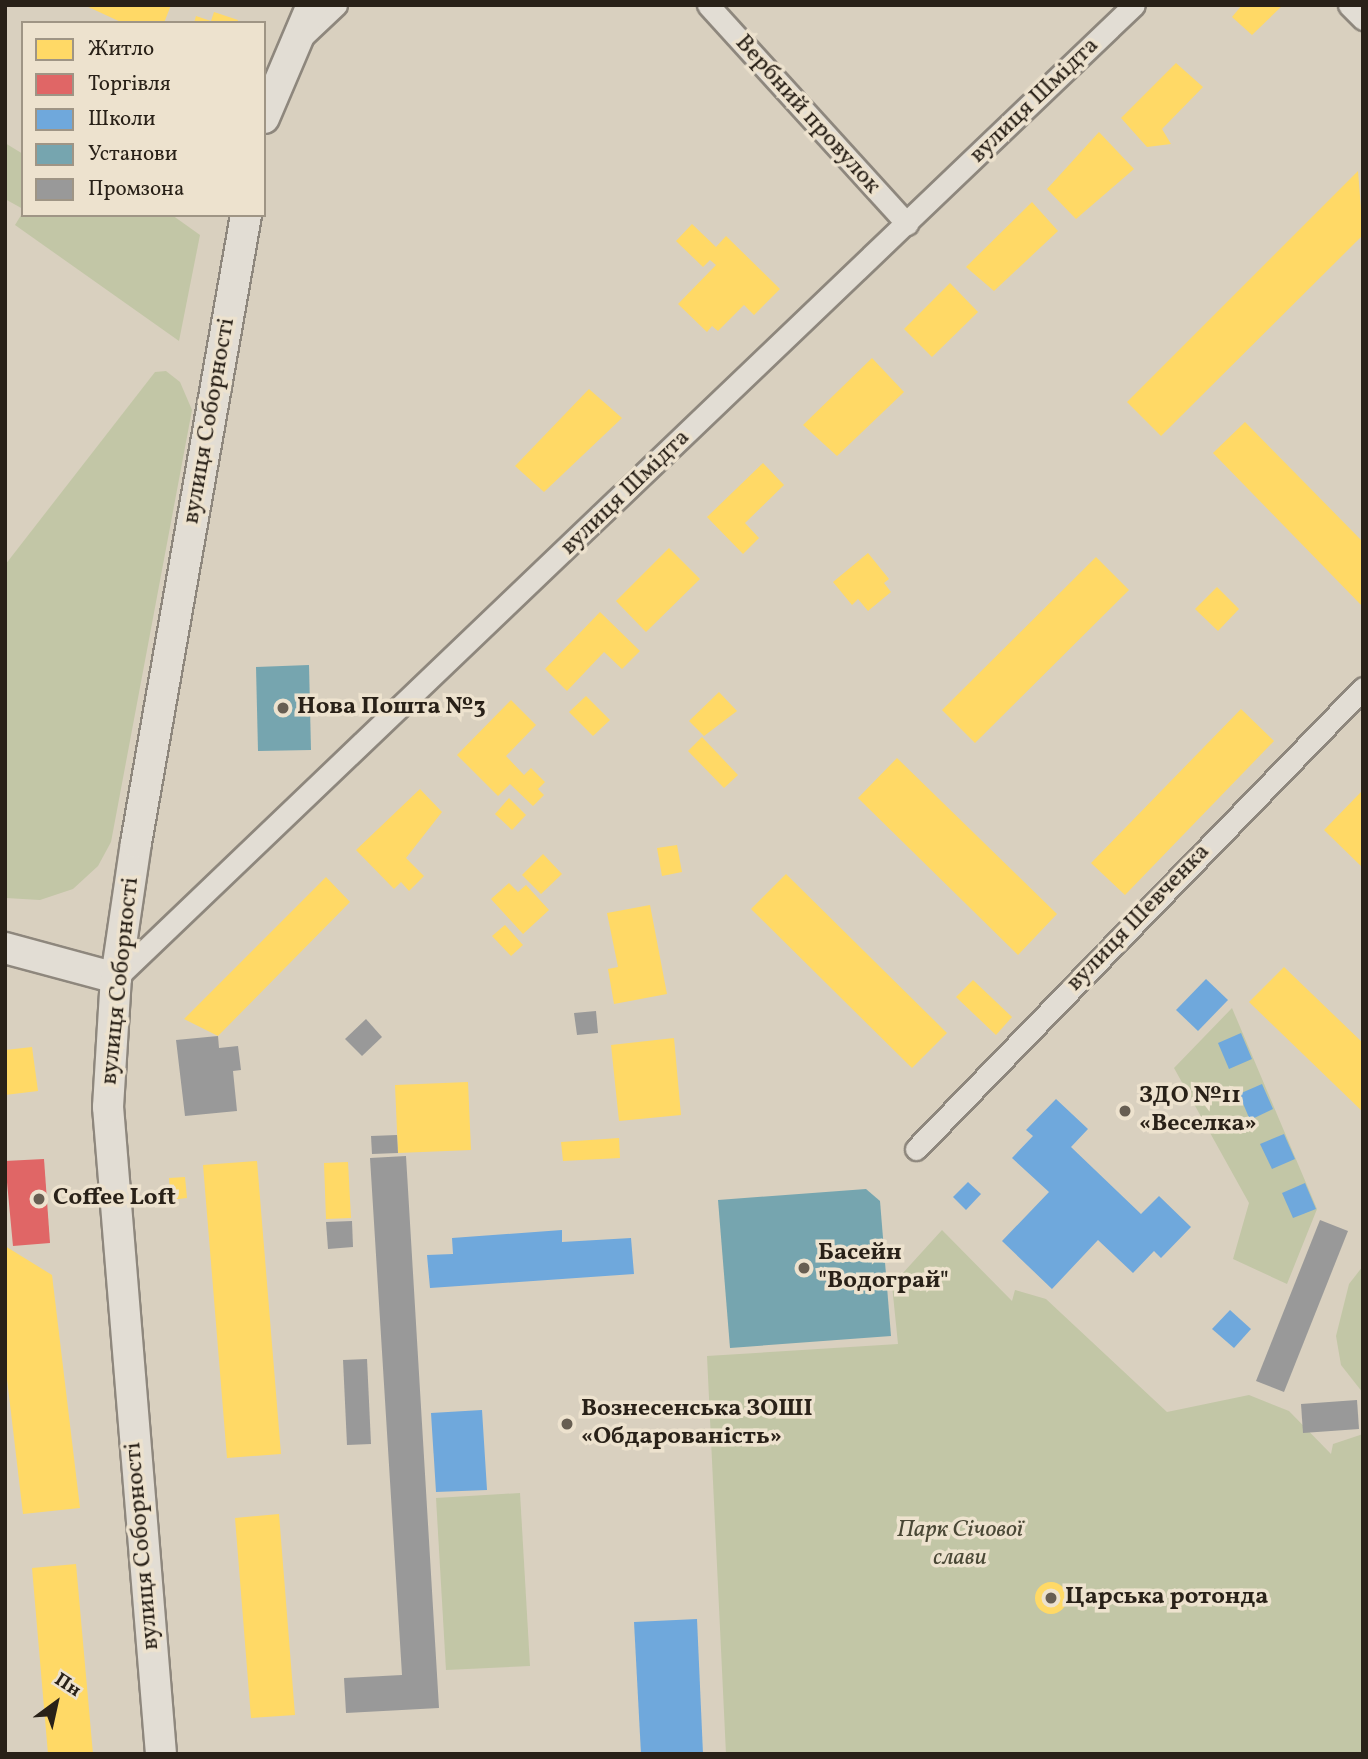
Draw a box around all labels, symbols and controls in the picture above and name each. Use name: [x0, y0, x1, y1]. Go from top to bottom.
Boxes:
legend: [21, 21, 266, 217]
street label: Вербний провулок: [728, 30, 886, 200]
street label: вулиця Шмідта: [964, 32, 1106, 170]
text: Житло: [88, 35, 154, 64]
text: Торгівля: [88, 70, 171, 99]
text: Школи: [88, 105, 156, 134]
text: Установи: [88, 140, 178, 169]
text: Промзона: [88, 175, 184, 204]
street label: вулиця Соборності: [178, 316, 242, 526]
street label: вулиця Шмідта: [555, 424, 697, 562]
place label: Нова Пошта №3: [297, 694, 486, 722]
marker: Нова Пошта №3: [275, 700, 291, 716]
street label: вулиця Шевченка: [1061, 838, 1217, 998]
street label: вулиця Соборності: [96, 876, 146, 1086]
place label: ЗДО №11 «Веселка»: [1139, 1083, 1257, 1139]
marker: ЗДО №11 «Веселка»: [1117, 1103, 1133, 1119]
place label: Coffee Loft: [53, 1185, 176, 1213]
marker: Coffee Loft: [31, 1191, 47, 1207]
place label: Басейн "Водограй": [818, 1240, 949, 1296]
marker: Басейн "Водограй": [796, 1260, 812, 1276]
place label: Вознесенська ЗОШІ «Обдарованість»: [581, 1396, 813, 1452]
marker: Вознесенська ЗОШІ «Обдарованість»: [559, 1416, 575, 1432]
street label: вулиця Соборності: [120, 1441, 166, 1651]
park label: Парк Січової слави: [897, 1517, 1023, 1573]
place label: Царська ротонда: [1065, 1584, 1268, 1612]
marker: Царська ротонда: [1043, 1590, 1059, 1606]
text: Пн: [49, 1667, 86, 1704]
north arrow: [21, 1668, 91, 1738]

